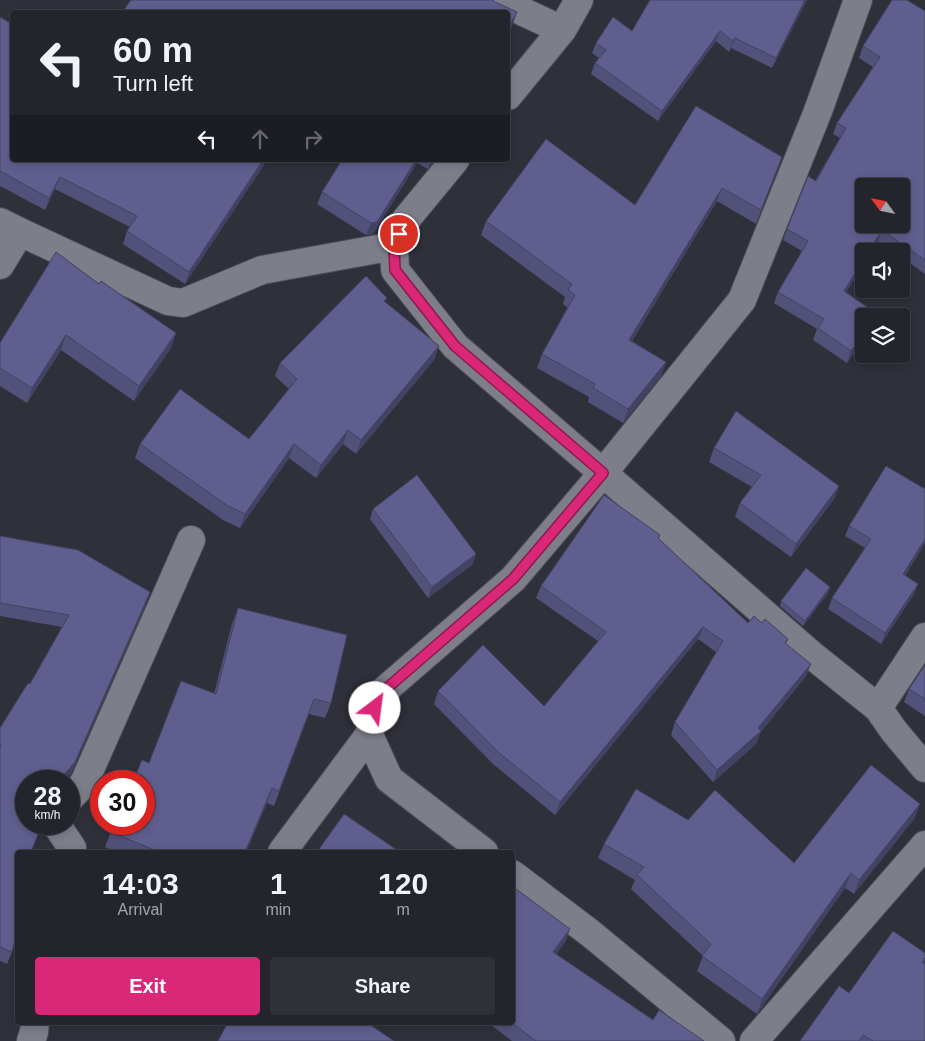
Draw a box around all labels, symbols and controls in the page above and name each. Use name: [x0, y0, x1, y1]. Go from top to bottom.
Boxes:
icon: left: [30, 30, 95, 95]
text: 60 m: [113, 30, 193, 69]
text: Turn left: [113, 71, 193, 96]
icon: left: [193, 125, 221, 153]
icon: ahead: [246, 125, 274, 153]
icon: right: [299, 125, 327, 153]
north arrow: [855, 178, 910, 232]
map controls: [855, 178, 910, 363]
pin: [378, 213, 420, 255]
icon: arrive: [385, 220, 413, 248]
button: sound: [855, 243, 910, 298]
button: layers: [855, 308, 910, 363]
position arrow: [348, 681, 400, 733]
speed limit sign: 30: [90, 770, 155, 835]
text: 28: [34, 782, 61, 810]
text: km/h: [34, 808, 61, 822]
text: 14:03: [102, 867, 179, 900]
text: 1: [270, 867, 287, 900]
text: 120: [378, 867, 428, 900]
text: Arrival: [118, 901, 163, 918]
text: min: [265, 901, 291, 918]
text: m: [396, 901, 410, 918]
button: Exit: [35, 957, 260, 1015]
button: Share: [270, 957, 495, 1015]

